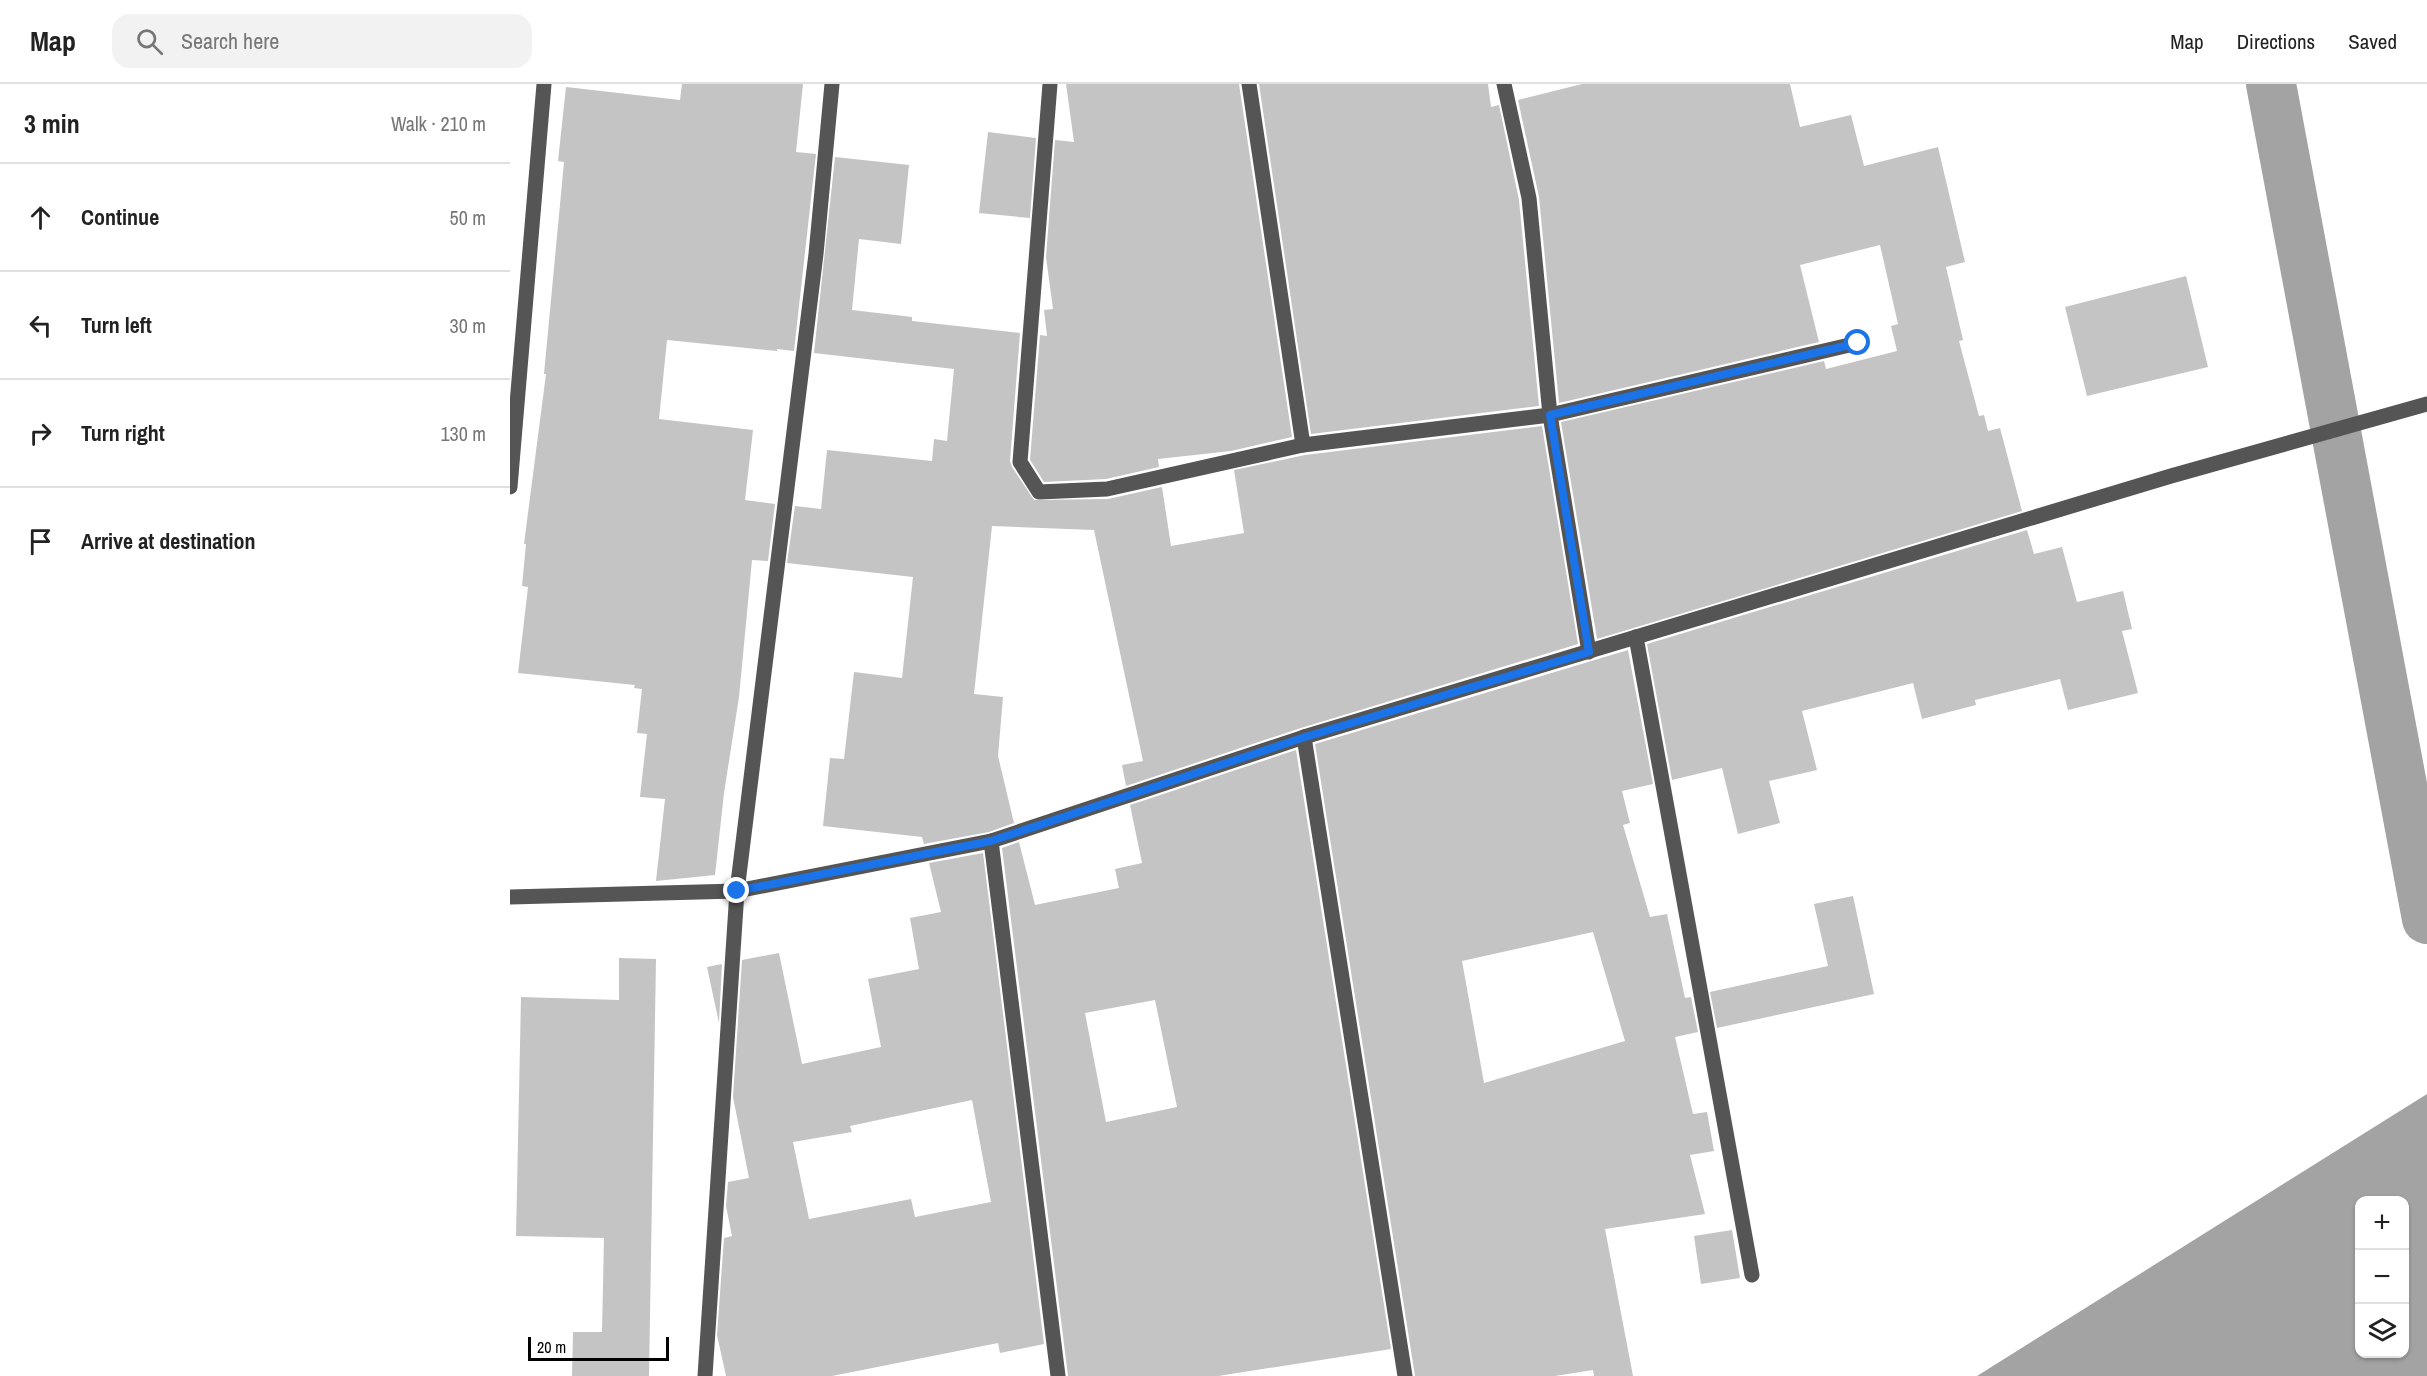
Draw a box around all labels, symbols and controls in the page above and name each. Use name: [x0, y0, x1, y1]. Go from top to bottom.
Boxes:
search box: [112, 14, 532, 68]
text: Map: [30, 22, 76, 60]
icon: search: [133, 25, 166, 58]
text: Search here: [181, 26, 279, 56]
text: Map: [2170, 27, 2204, 56]
text: Directions: [2237, 27, 2315, 56]
text: Saved: [2348, 27, 2397, 56]
text: 3 min: [24, 106, 80, 141]
text: Walk · 210 m: [391, 110, 486, 137]
icon: ahead: [24, 201, 57, 234]
text: Continue: [81, 202, 159, 232]
text: 50 m: [450, 204, 486, 231]
icon: left: [24, 309, 57, 342]
text: Turn left: [81, 310, 152, 340]
text: 30 m: [450, 312, 486, 339]
route start: [1844, 329, 1870, 355]
icon: right: [24, 417, 57, 450]
text: Turn right: [81, 418, 165, 448]
text: 130 m: [440, 420, 486, 447]
icon: arrive: [24, 525, 57, 558]
text: Arrive at destination: [81, 526, 255, 556]
route end: [723, 877, 749, 903]
map controls: [2355, 1196, 2409, 1358]
button: +: [2355, 1196, 2409, 1250]
button: −: [2355, 1250, 2409, 1304]
button: layers: [2355, 1304, 2409, 1358]
scale bar: [528, 1334, 669, 1362]
text: 20 m: [537, 1336, 566, 1358]

